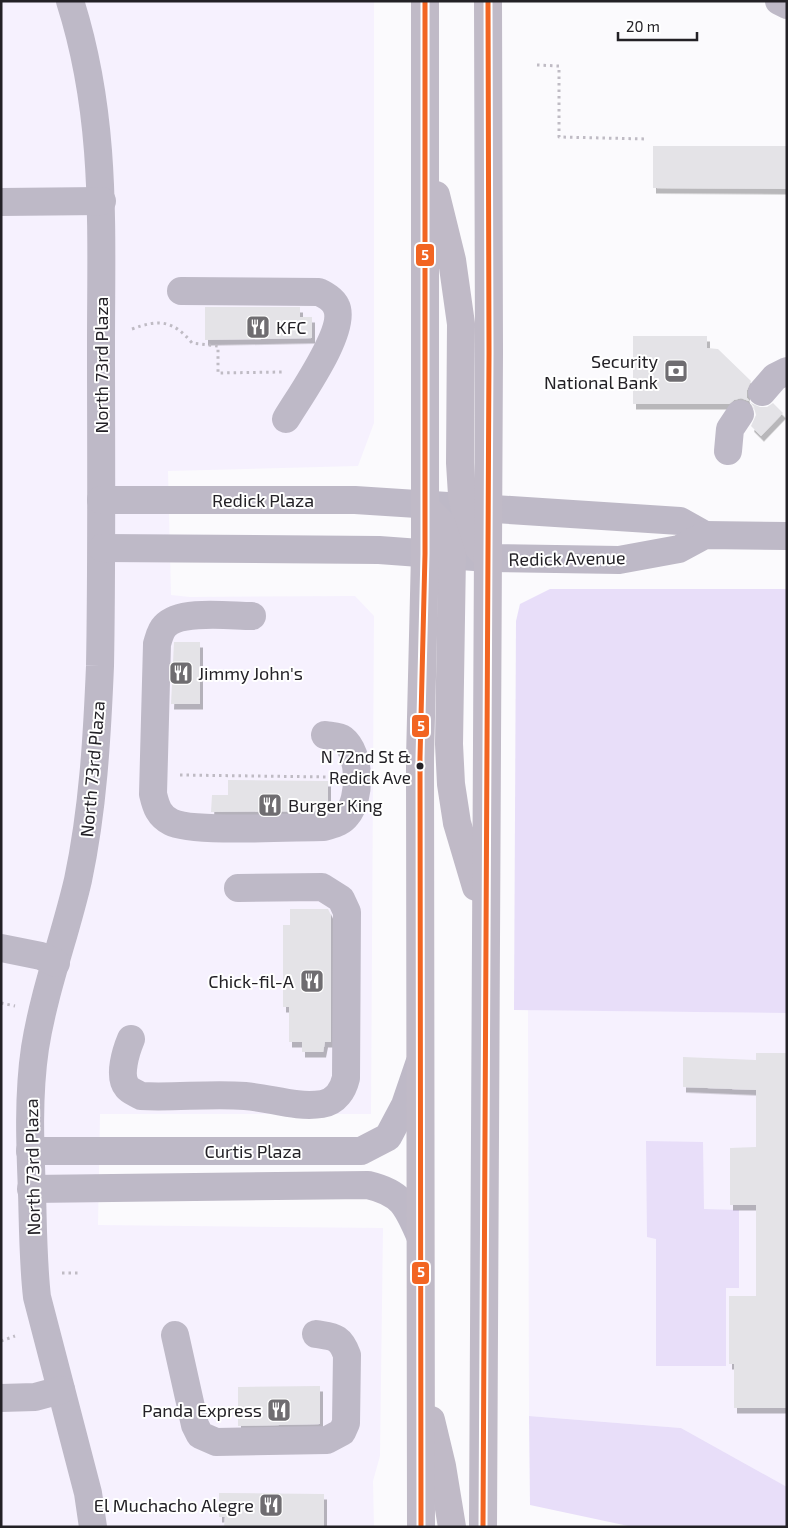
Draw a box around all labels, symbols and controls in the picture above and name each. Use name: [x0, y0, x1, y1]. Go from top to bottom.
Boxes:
scale bar: [618, 10, 697, 42]
text: 20 m: [626, 17, 660, 35]
line badge: 5: [415, 243, 435, 267]
text: 5: [421, 246, 429, 263]
street label: North 73rd Plaza: [90, 297, 112, 433]
restaurant icon: KFC: [245, 314, 271, 340]
place label: KFC: [276, 316, 306, 338]
place label: Security National Bank: [544, 350, 658, 393]
bank icon: Security National Bank: [663, 358, 689, 384]
street label: Redick Plaza: [212, 489, 314, 511]
street label: Redick Avenue: [508, 546, 626, 570]
restaurant icon: Jimmy John's: [168, 660, 194, 686]
place label: Jimmy John's: [198, 662, 303, 684]
street label: North 73rd Plaza: [75, 700, 109, 838]
line badge: 5: [411, 714, 430, 738]
text: 5: [417, 717, 425, 734]
place label: N 72nd St & Redick Ave: [321, 746, 411, 787]
marker: N 72nd St & Redick Ave: [415, 761, 425, 771]
restaurant icon: Burger King: [257, 792, 283, 818]
place label: Burger King: [288, 794, 383, 816]
restaurant icon: Chick-fil-A: [299, 968, 325, 994]
place label: Chick-fil-A: [208, 970, 295, 992]
street label: North 73rd Plaza: [20, 1098, 44, 1236]
street label: Curtis Plaza: [204, 1140, 302, 1162]
line badge: 5: [411, 1261, 430, 1285]
text: 5: [417, 1263, 425, 1280]
restaurant icon: Panda Express: [266, 1397, 292, 1423]
place label: Panda Express: [142, 1399, 262, 1421]
restaurant icon: El Muchacho Alegre: [258, 1492, 284, 1518]
place label: El Muchacho Alegre: [94, 1494, 254, 1516]

